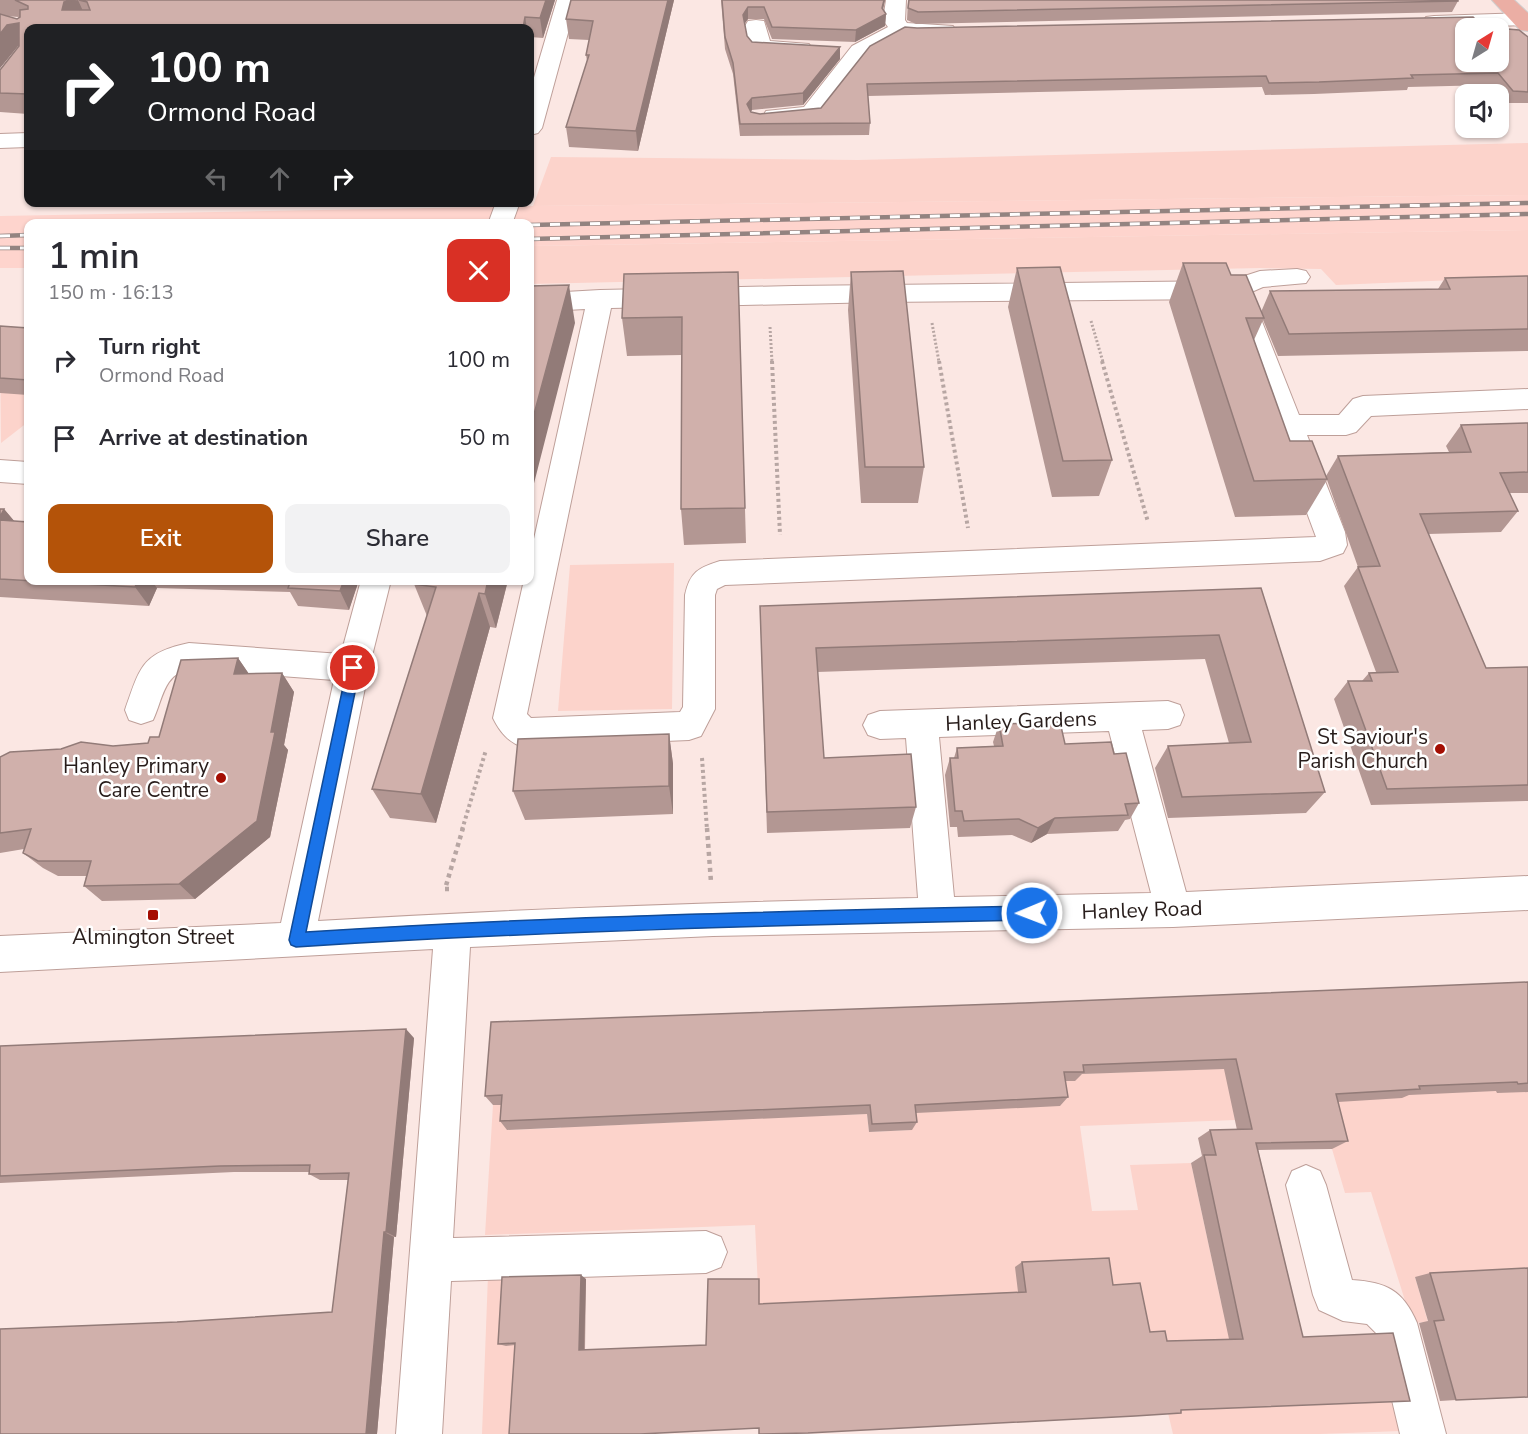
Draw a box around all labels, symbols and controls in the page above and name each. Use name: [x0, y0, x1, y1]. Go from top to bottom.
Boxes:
north arrow: [1455, 18, 1509, 72]
map controls: [1455, 18, 1509, 138]
text: 100 m: [147, 40, 271, 97]
icon: right: [48, 48, 126, 126]
button: sound: [1455, 84, 1509, 138]
text: Ormond Road: [147, 94, 316, 131]
icon: left: [200, 162, 233, 195]
icon: ahead: [263, 162, 296, 195]
icon: right: [326, 162, 359, 195]
text: 1 min: [48, 232, 140, 281]
button: close: [447, 239, 510, 302]
text: 150 m · 16:13: [48, 279, 174, 306]
text: Turn right: [99, 332, 200, 362]
icon: right: [48, 344, 81, 377]
text: 100 m: [446, 345, 510, 375]
text: Ormond Road: [99, 362, 224, 389]
icon: arrive: [48, 422, 81, 455]
text: Arrive at destination: [99, 423, 308, 453]
text: 50 m: [459, 423, 510, 453]
button: Exit: [48, 504, 273, 573]
button: Share: [285, 504, 510, 573]
pin: [327, 642, 378, 693]
icon: arrive: [336, 651, 369, 684]
street label: Hanley Gardens: [945, 704, 1097, 738]
place label: St Saviour's Parish Church: [1297, 723, 1428, 775]
marker: St Saviour's Parish Church: [1433, 742, 1447, 756]
place label: Hanley Primary Care Centre: [63, 752, 209, 804]
marker: Hanley Primary Care Centre: [214, 771, 228, 785]
position arrow: [1000, 881, 1064, 945]
street label: Hanley Road: [1081, 894, 1203, 926]
marker: Almington Street: [146, 908, 160, 922]
place label: Almington Street: [72, 923, 235, 951]

